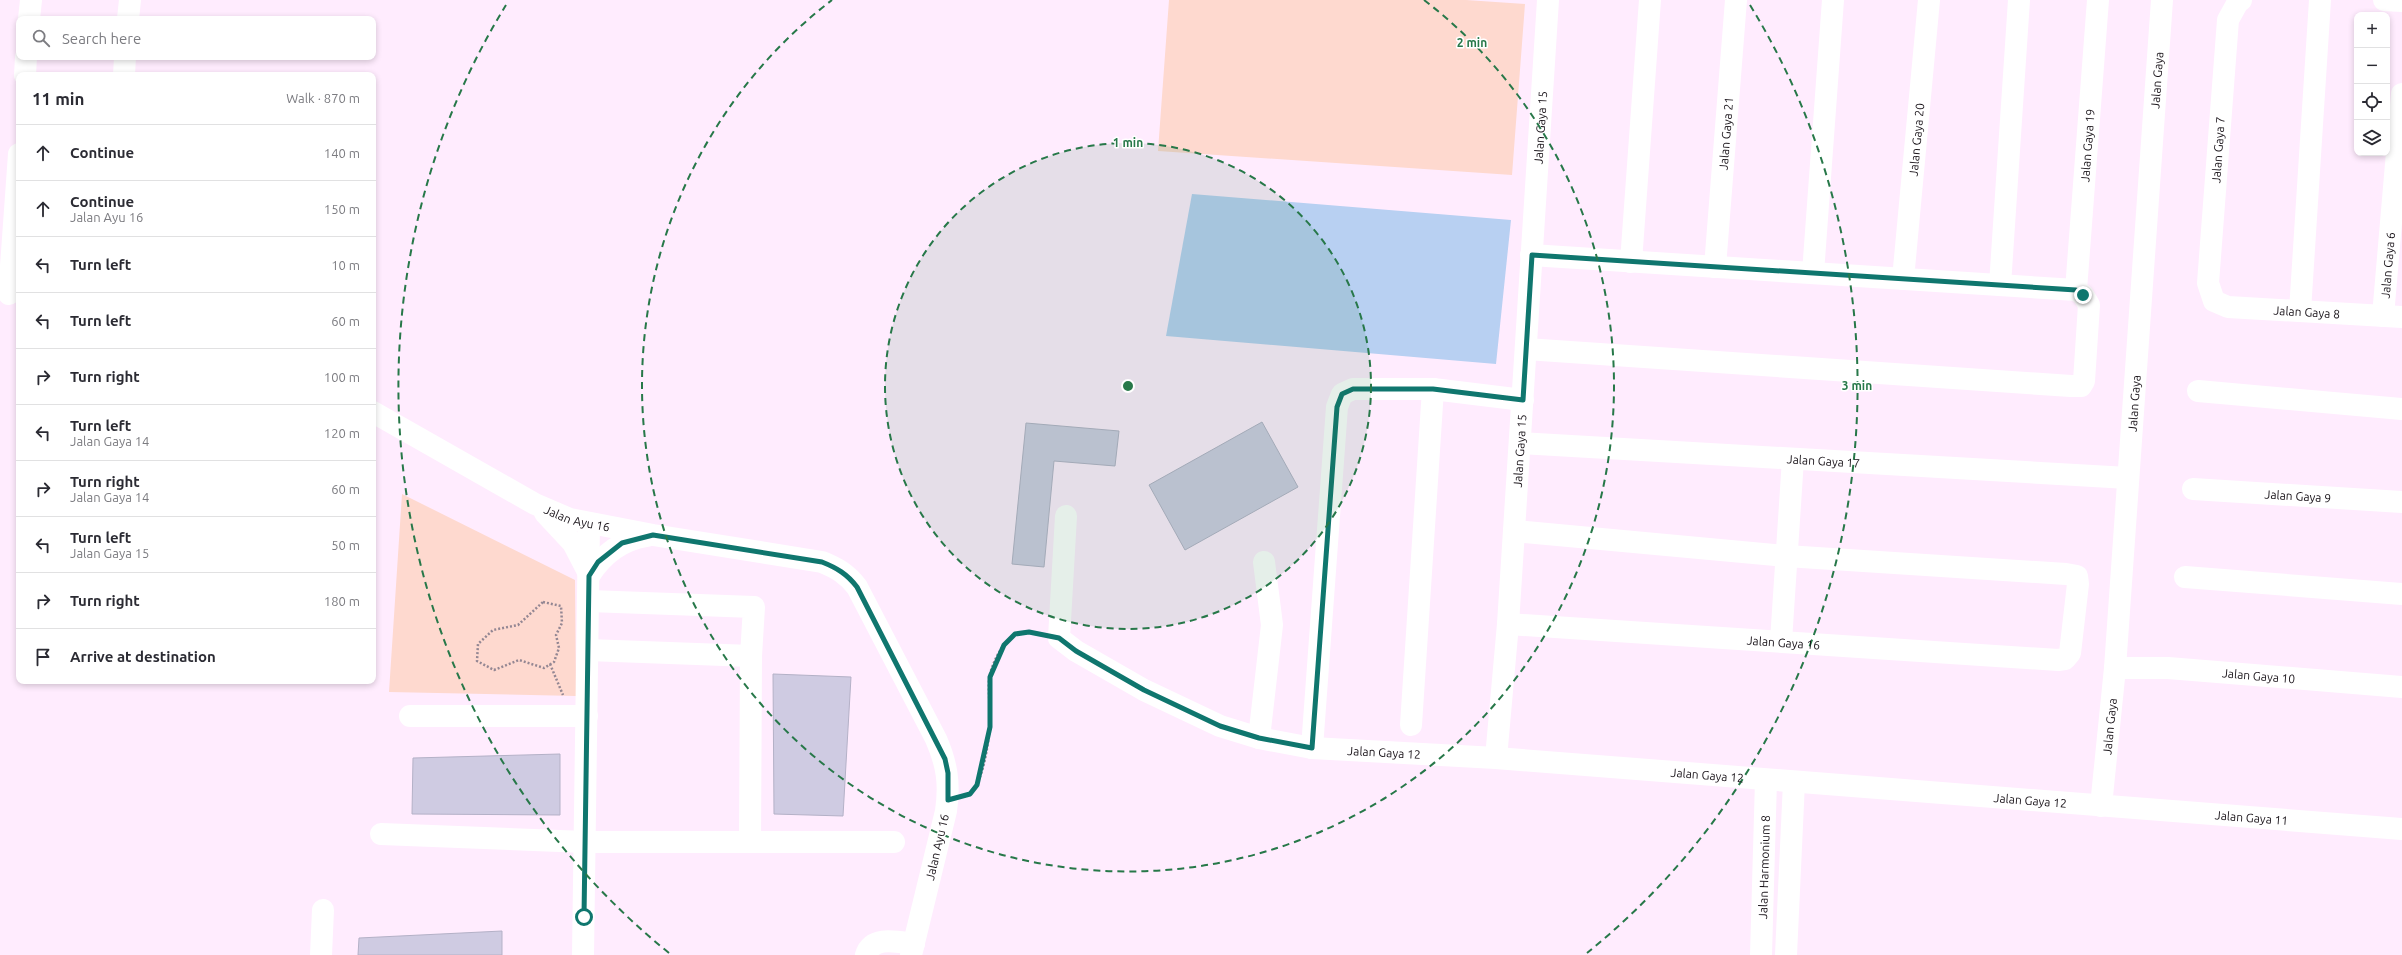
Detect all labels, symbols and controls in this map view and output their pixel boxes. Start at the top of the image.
map controls [2354,12,2390,156]
button: + [2354,12,2390,48]
search box [16,16,376,60]
icon: search [30,27,52,49]
text: Search here [62,30,141,47]
text: 2 min [1457,36,1487,49]
button: − [2354,48,2390,84]
street label: Jalan Gaya [2148,51,2165,109]
button: locate [2354,84,2390,120]
text: 11 min [32,89,85,108]
text: Walk · 870 m [286,91,360,105]
street label: Jalan Gaya 15 [1531,91,1549,165]
street label: Jalan Gaya 21 [1716,96,1735,171]
street label: Jalan Gaya 20 [1906,102,1926,177]
street label: Jalan Gaya 19 [2078,108,2096,183]
street label: Jalan Gaya 7 [2209,116,2227,184]
button: layers [2354,120,2390,156]
text: 1 min [1113,136,1143,149]
icon: ahead [32,142,54,164]
text: Continue [70,144,134,161]
text: 140 m [324,146,360,160]
text: Continue [70,193,134,210]
icon: ahead [32,198,54,220]
text: 150 m [324,202,360,216]
text: Jalan Ayu 16 [70,210,143,224]
street label: Jalan Gaya 6 [2378,231,2397,299]
icon: left [32,254,54,276]
text: Turn left [70,256,131,273]
text: 10 m [331,258,360,272]
route end [2074,286,2092,304]
street label: Jalan Gaya 8 [2273,303,2341,320]
icon: left [32,310,54,332]
text: Turn left [70,312,131,329]
text: 60 m [331,314,360,328]
icon: right [32,366,54,388]
text: Turn right [70,368,140,385]
text: 100 m [324,370,360,384]
street label: Jalan Gaya [2125,374,2142,432]
centre of rings [1121,379,1135,393]
text: 3 min [1842,379,1872,392]
street label: Jalan Gaya 15 [1510,414,1528,488]
text: Turn left [70,417,131,434]
icon: left [32,422,54,444]
text: 120 m [324,426,360,440]
text: Jalan Gaya 14 [70,434,149,448]
street label: Jalan Gaya 17 [1786,452,1861,469]
text: Turn right [70,473,140,490]
icon: right [32,478,54,500]
text: 60 m [331,482,360,496]
street label: Jalan Gaya 9 [2264,487,2331,504]
text: Jalan Gaya 14 [70,490,149,504]
street label: Jalan Ayu 16 [542,502,611,533]
text: Turn left [70,529,131,546]
icon: left [32,534,54,556]
text: 50 m [331,538,360,552]
text: Jalan Gaya 15 [70,546,149,560]
icon: right [32,590,54,612]
text: Turn right [70,592,140,609]
text: 180 m [324,594,360,608]
street label: Jalan Gaya 16 [1746,633,1821,651]
icon: arrive [32,646,54,668]
text: Arrive at destination [70,648,216,665]
street label: Jalan Gaya 10 [2222,666,2296,685]
street label: Jalan Gaya [2100,697,2118,755]
street label: Jalan Gaya 12 [1347,743,1421,760]
street label: Jalan Gaya 12 [1670,765,1744,784]
street label: Jalan Gaya 12 [1993,791,2067,809]
street label: Jalan Gaya 11 [2214,808,2289,827]
street label: Jalan Ayu 16 [923,812,951,881]
street label: Jalan Harmonium 8 [1756,815,1772,919]
route start [575,908,593,926]

